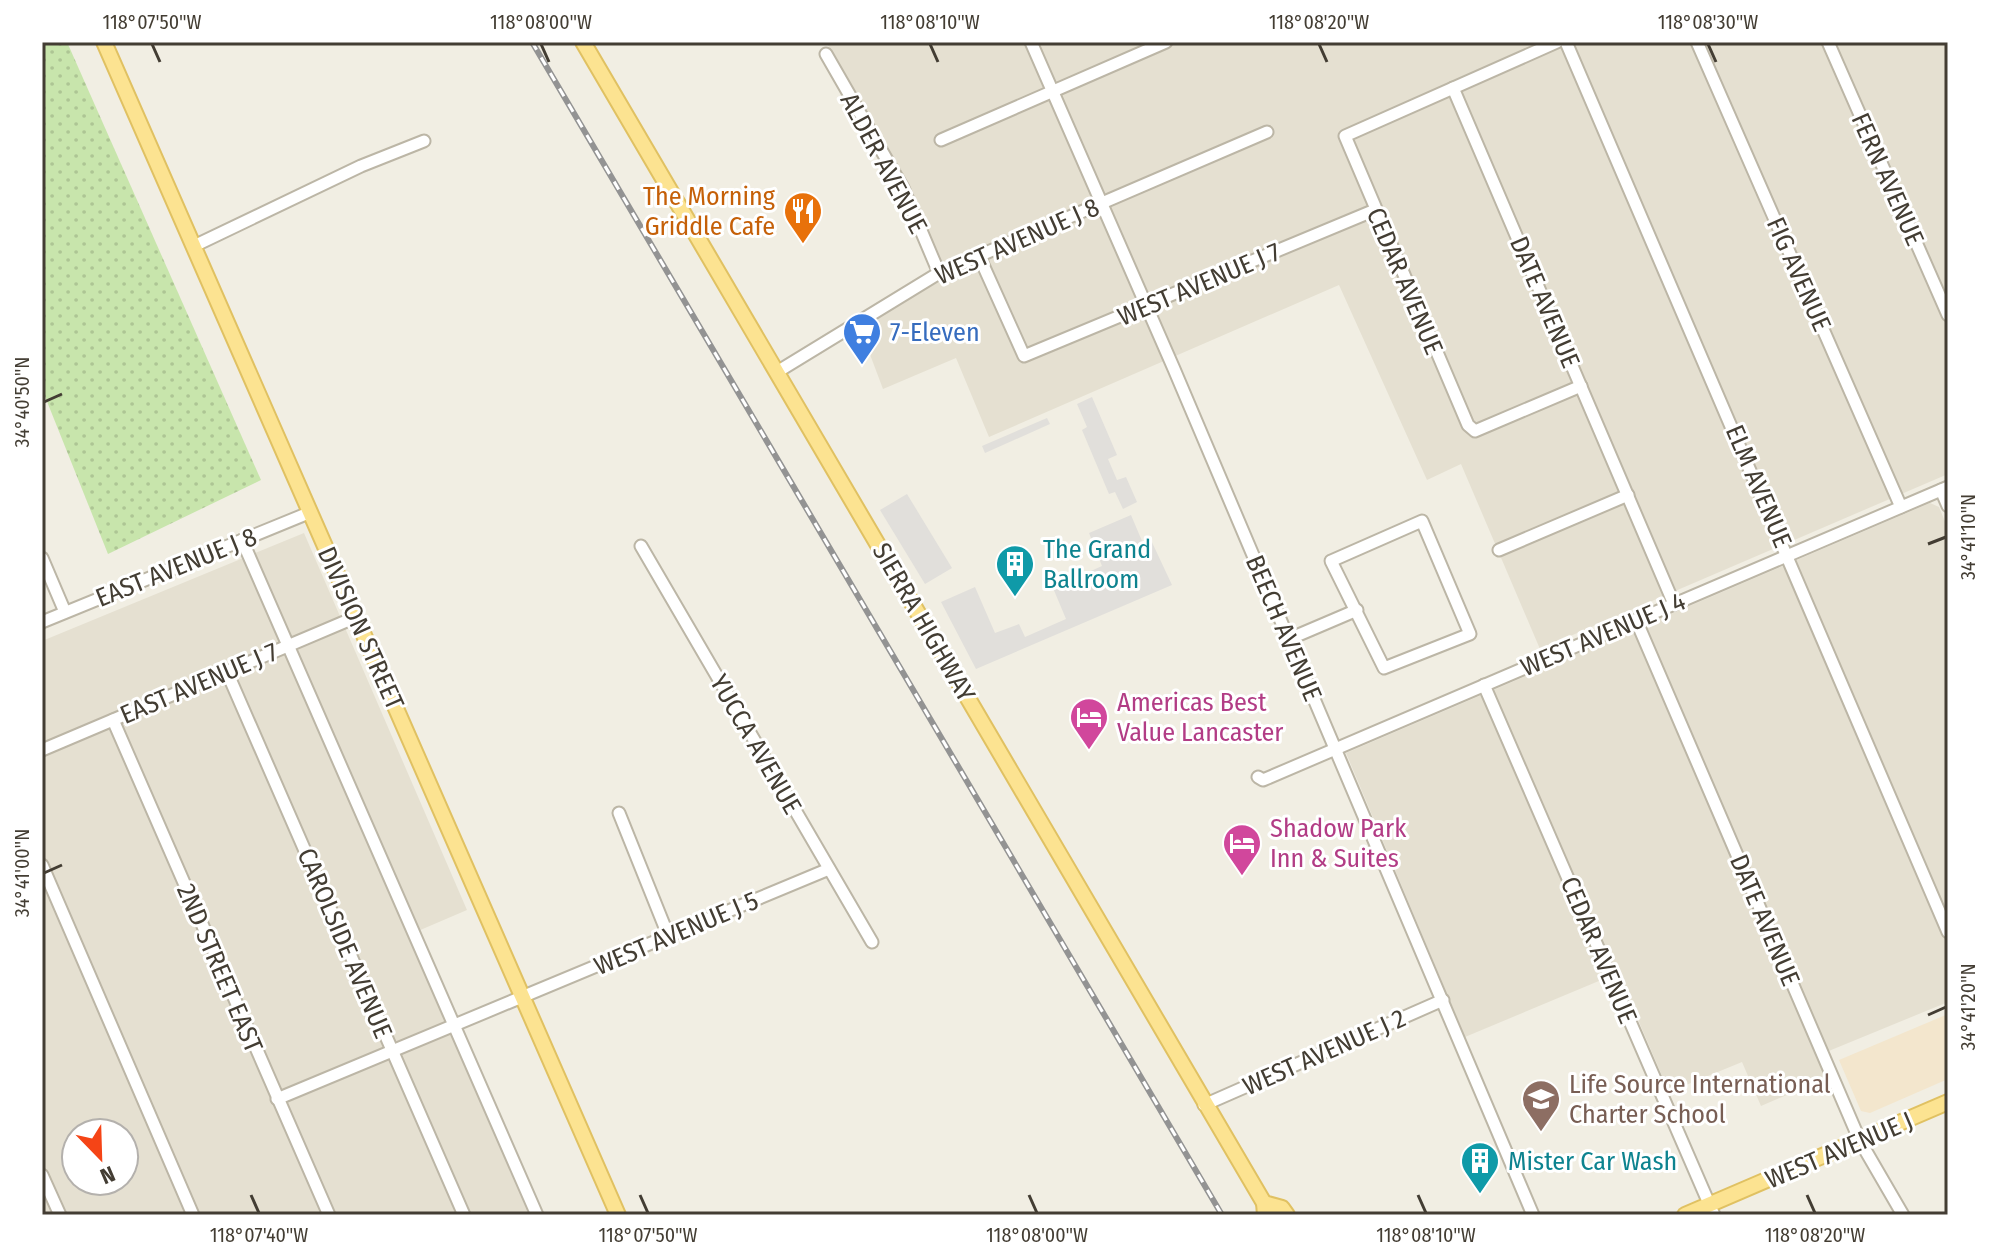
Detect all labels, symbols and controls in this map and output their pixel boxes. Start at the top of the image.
text: 118°07'50"W [102,10,202,34]
text: 118°08'00"W [490,10,592,34]
text: 118°08'10"W [880,10,980,34]
text: 118°08'20"W [1269,10,1369,34]
text: 118°08'30"W [1658,10,1758,34]
street label: ALDER AVENUE [834,88,934,239]
street label: FERN AVENUE [1845,108,1931,250]
place label: The Morning Griddle Cafe [643,181,776,242]
restaurant icon: The Morning Griddle Cafe [782,190,824,245]
street label: WEST AVENUE J 8 [930,191,1104,291]
street label: CEDAR AVENUE [1360,203,1449,359]
street label: FIG AVENUE [1760,213,1837,336]
street label: DATE AVENUE [1503,232,1586,372]
street label: WEST AVENUE J 7 [1113,236,1285,333]
supermarket icon: 7-Eleven [841,311,883,366]
place label: 7-Eleven [890,317,980,348]
text: 34°40'50"N [10,356,34,448]
street label: ELM AVENUE [1719,420,1798,552]
text: 34°41'10"N [1956,494,1980,580]
street label: EAST AVENUE J 8 [91,521,261,614]
place label: The Grand Ballroom [1043,534,1151,595]
street label: SIERRA HIGHWAY [866,537,982,707]
street label: DIVISION STREET [311,542,410,714]
building icon: The Grand Ballroom [994,543,1036,598]
street label: BEECH AVENUE [1239,551,1328,706]
street label: WEST AVENUE J 4 [1516,586,1690,683]
street label: EAST AVENUE J 7 [116,636,283,731]
street label: YUCCA AVENUE [703,669,808,820]
place label: Americas Best Value Lancaster [1117,687,1283,748]
hotel icon: Americas Best Value Lancaster [1068,696,1110,751]
place label: Shadow Park Inn & Suites [1270,813,1407,874]
hotel icon: Shadow Park Inn & Suites [1221,822,1263,877]
text: 34°41'00"N [10,829,34,917]
street label: CAROLSIDE AVENUE [291,844,399,1043]
street label: DATE AVENUE [1723,850,1806,990]
street label: CEDAR AVENUE [1554,872,1643,1028]
street label: 2ND STREET EAST [170,879,269,1057]
street label: WEST AVENUE J 5 [590,885,763,982]
text: 34°41'20"N [1956,963,1980,1051]
street label: WEST AVENUE J 2 [1238,1003,1410,1102]
place label: Life Source International Charter School [1569,1069,1831,1130]
school or university icon: Life Source International Charter School [1520,1078,1562,1133]
street label: WEST AVENUE J [1761,1106,1918,1195]
north arrow [60,1117,140,1197]
building icon: Mister Car Wash [1459,1140,1501,1195]
place label: Mister Car Wash [1508,1146,1677,1177]
text: N [96,1160,119,1190]
text: 118°07'40"W [210,1223,308,1247]
text: 118°07'50"W [598,1223,698,1247]
text: 118°08'00"W [986,1223,1088,1247]
text: 118°08'10"W [1376,1223,1476,1247]
text: 118°08'20"W [1765,1223,1865,1247]

